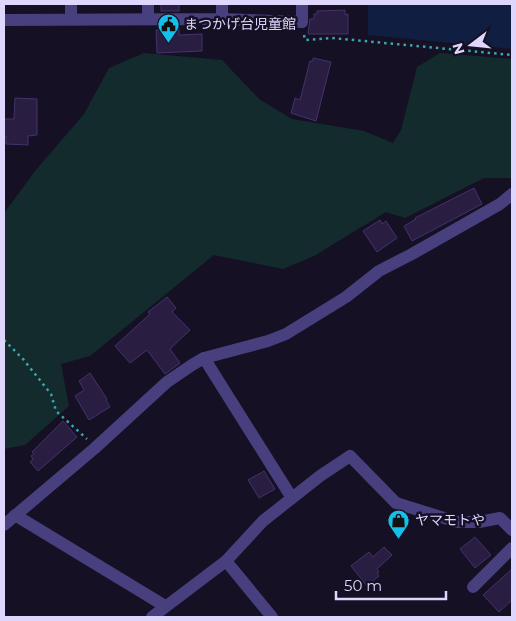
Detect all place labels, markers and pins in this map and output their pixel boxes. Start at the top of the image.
public building icon: まつかげ台児童館 [156,12,180,43]
place label: まつかげ台児童館 [184,15,296,33]
shop icon: ヤマモトや [387,508,411,539]
place label: ヤマモトや [415,511,485,529]

